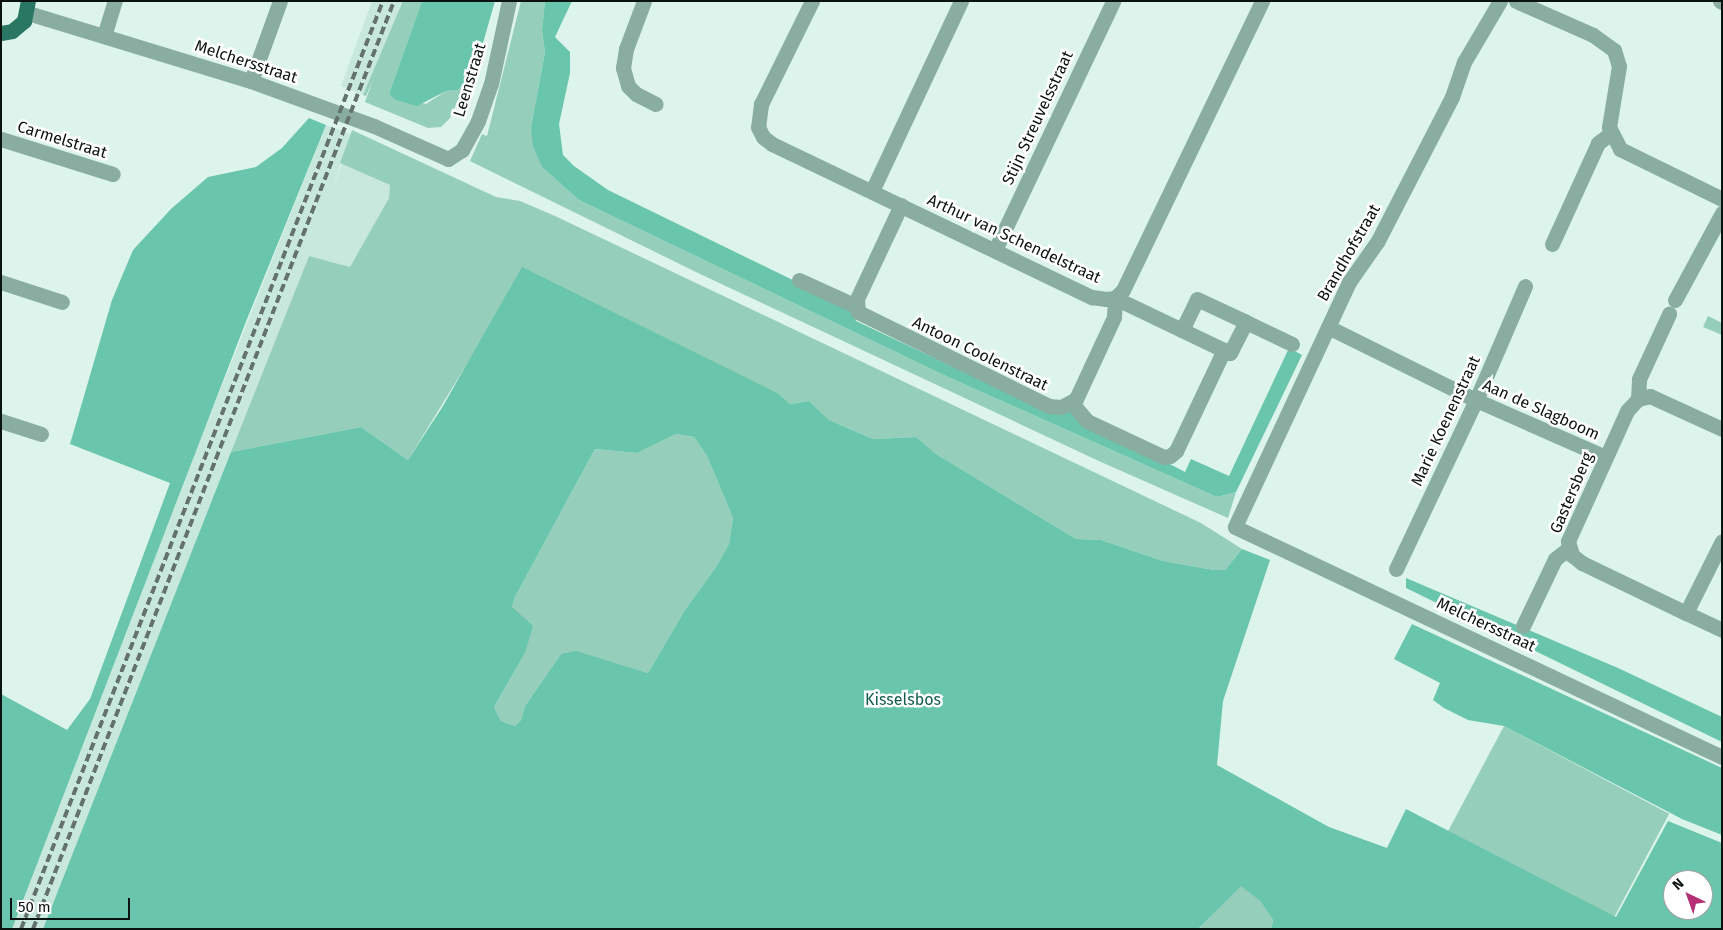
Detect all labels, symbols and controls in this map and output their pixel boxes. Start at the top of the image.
street label: Melchersstraat [192,36,300,88]
street label: Leenstraat [450,41,490,119]
street label: Stijn Streuvelsstraat [998,48,1078,188]
street label: Carmelstraat [15,117,109,163]
street label: Arthur van Schendelstraat [924,190,1104,288]
street label: Brandhofstraat [1313,201,1385,305]
street label: Antoon Coolenstraat [909,313,1051,395]
street label: Marie Koenenstraat [1407,353,1485,489]
street label: Aan de Slagboom [1479,376,1603,444]
street label: Gastersberg [1546,450,1598,536]
street label: Melchersstraat [1434,594,1538,656]
park label: Kisselsbos [865,690,941,710]
north arrow [1663,870,1713,920]
text: N [1669,875,1687,894]
scale bar [12,888,132,920]
text: 50 m [18,898,51,916]

